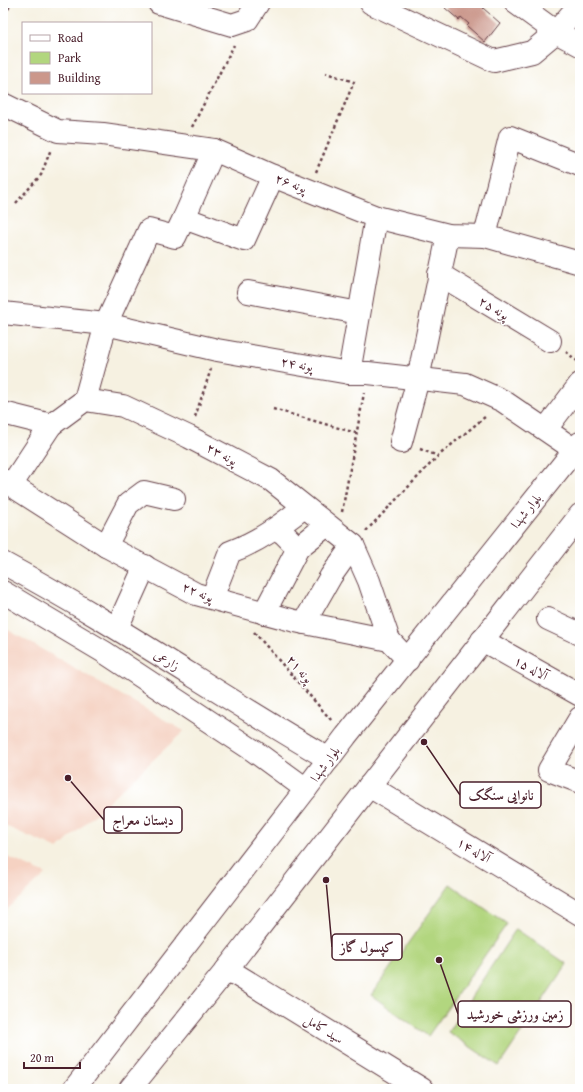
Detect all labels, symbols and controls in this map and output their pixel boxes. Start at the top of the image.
legend [22,22,152,94]
text: Road [58,29,84,46]
text: Park [58,49,82,66]
text: Building [58,69,101,86]
street label: پونه ۲۶ [272,168,310,198]
street label: پونه ۲۵ [475,292,513,325]
street label: پونه ۲۴ [279,352,315,376]
street label: پونه ۲۳ [203,438,241,470]
street label: بلوار شهدا [506,489,546,533]
street label: پونه ۲۲ [179,577,217,607]
street label: زارعی [150,645,184,675]
street label: پونه ۲۱ [282,651,318,688]
street label: آلاله ۱۵ [511,651,553,686]
street label: بلوار شهدا [306,742,344,786]
callout: نانوایی سنگک [460,782,541,808]
text: نانوایی سنگک [468,785,534,805]
callout: دبستان معراج [104,807,182,833]
text: دبستان معراج [112,810,174,833]
street label: آلاله ۱۴ [454,832,495,868]
callout: کپسول گاز [332,934,402,960]
text: کپسول گاز [338,937,394,957]
callout: زمین ورزشی خورشید [458,1001,571,1027]
text: زمین ورزشی خورشید [466,1004,564,1024]
street label: سید کامل [301,1010,347,1048]
scale bar [24,1044,80,1070]
text: 20 m [30,1049,54,1066]

